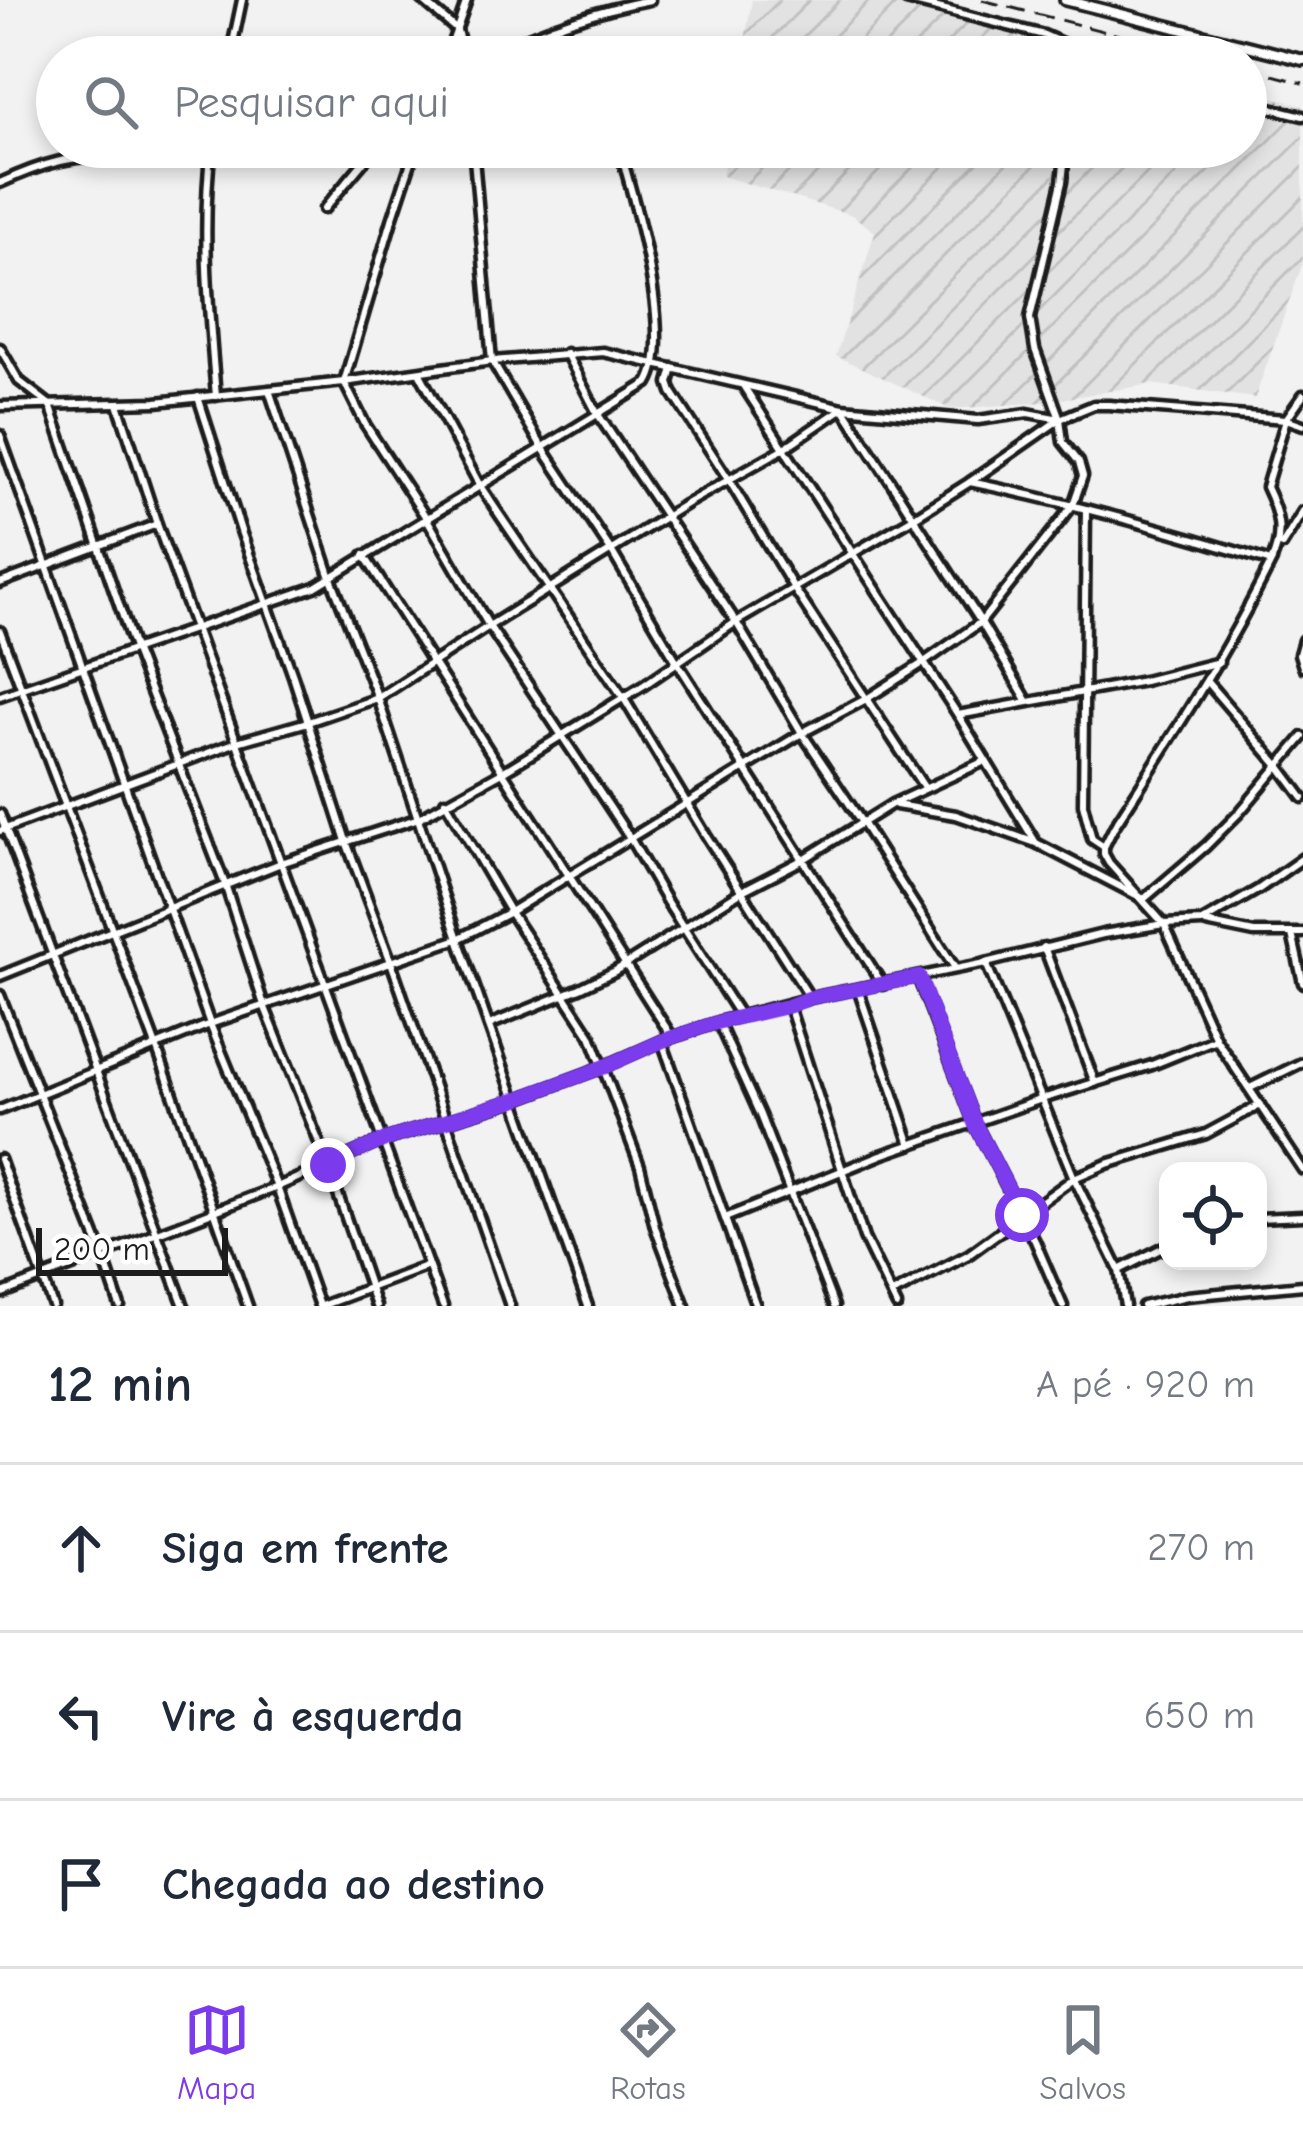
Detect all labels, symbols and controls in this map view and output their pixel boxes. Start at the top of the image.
search box [36,36,1267,168]
icon: search [78,69,144,135]
text: Pesquisar aqui [174,76,449,128]
route end [301,1138,355,1192]
map controls [1159,1162,1267,1270]
button: locate [1159,1162,1267,1270]
route start [995,1188,1049,1242]
scale bar [36,1222,228,1275]
text: 200 m [54,1230,150,1268]
text: 12 min [48,1355,192,1414]
text: A pé · 920 m [1036,1362,1255,1407]
icon: ahead [48,1515,114,1581]
text: Siga em frente [162,1522,449,1574]
text: 270 m [1147,1525,1255,1570]
icon: left [48,1683,114,1749]
text: Vire à esquerda [162,1690,464,1742]
text: 650 m [1144,1693,1255,1738]
icon: arrive [48,1851,114,1917]
text: Chegada ao destino [162,1858,545,1910]
tab: Mapa [177,1997,256,2107]
tab: Rotas [610,1997,686,2107]
tab: Salvos [1040,1997,1126,2107]

